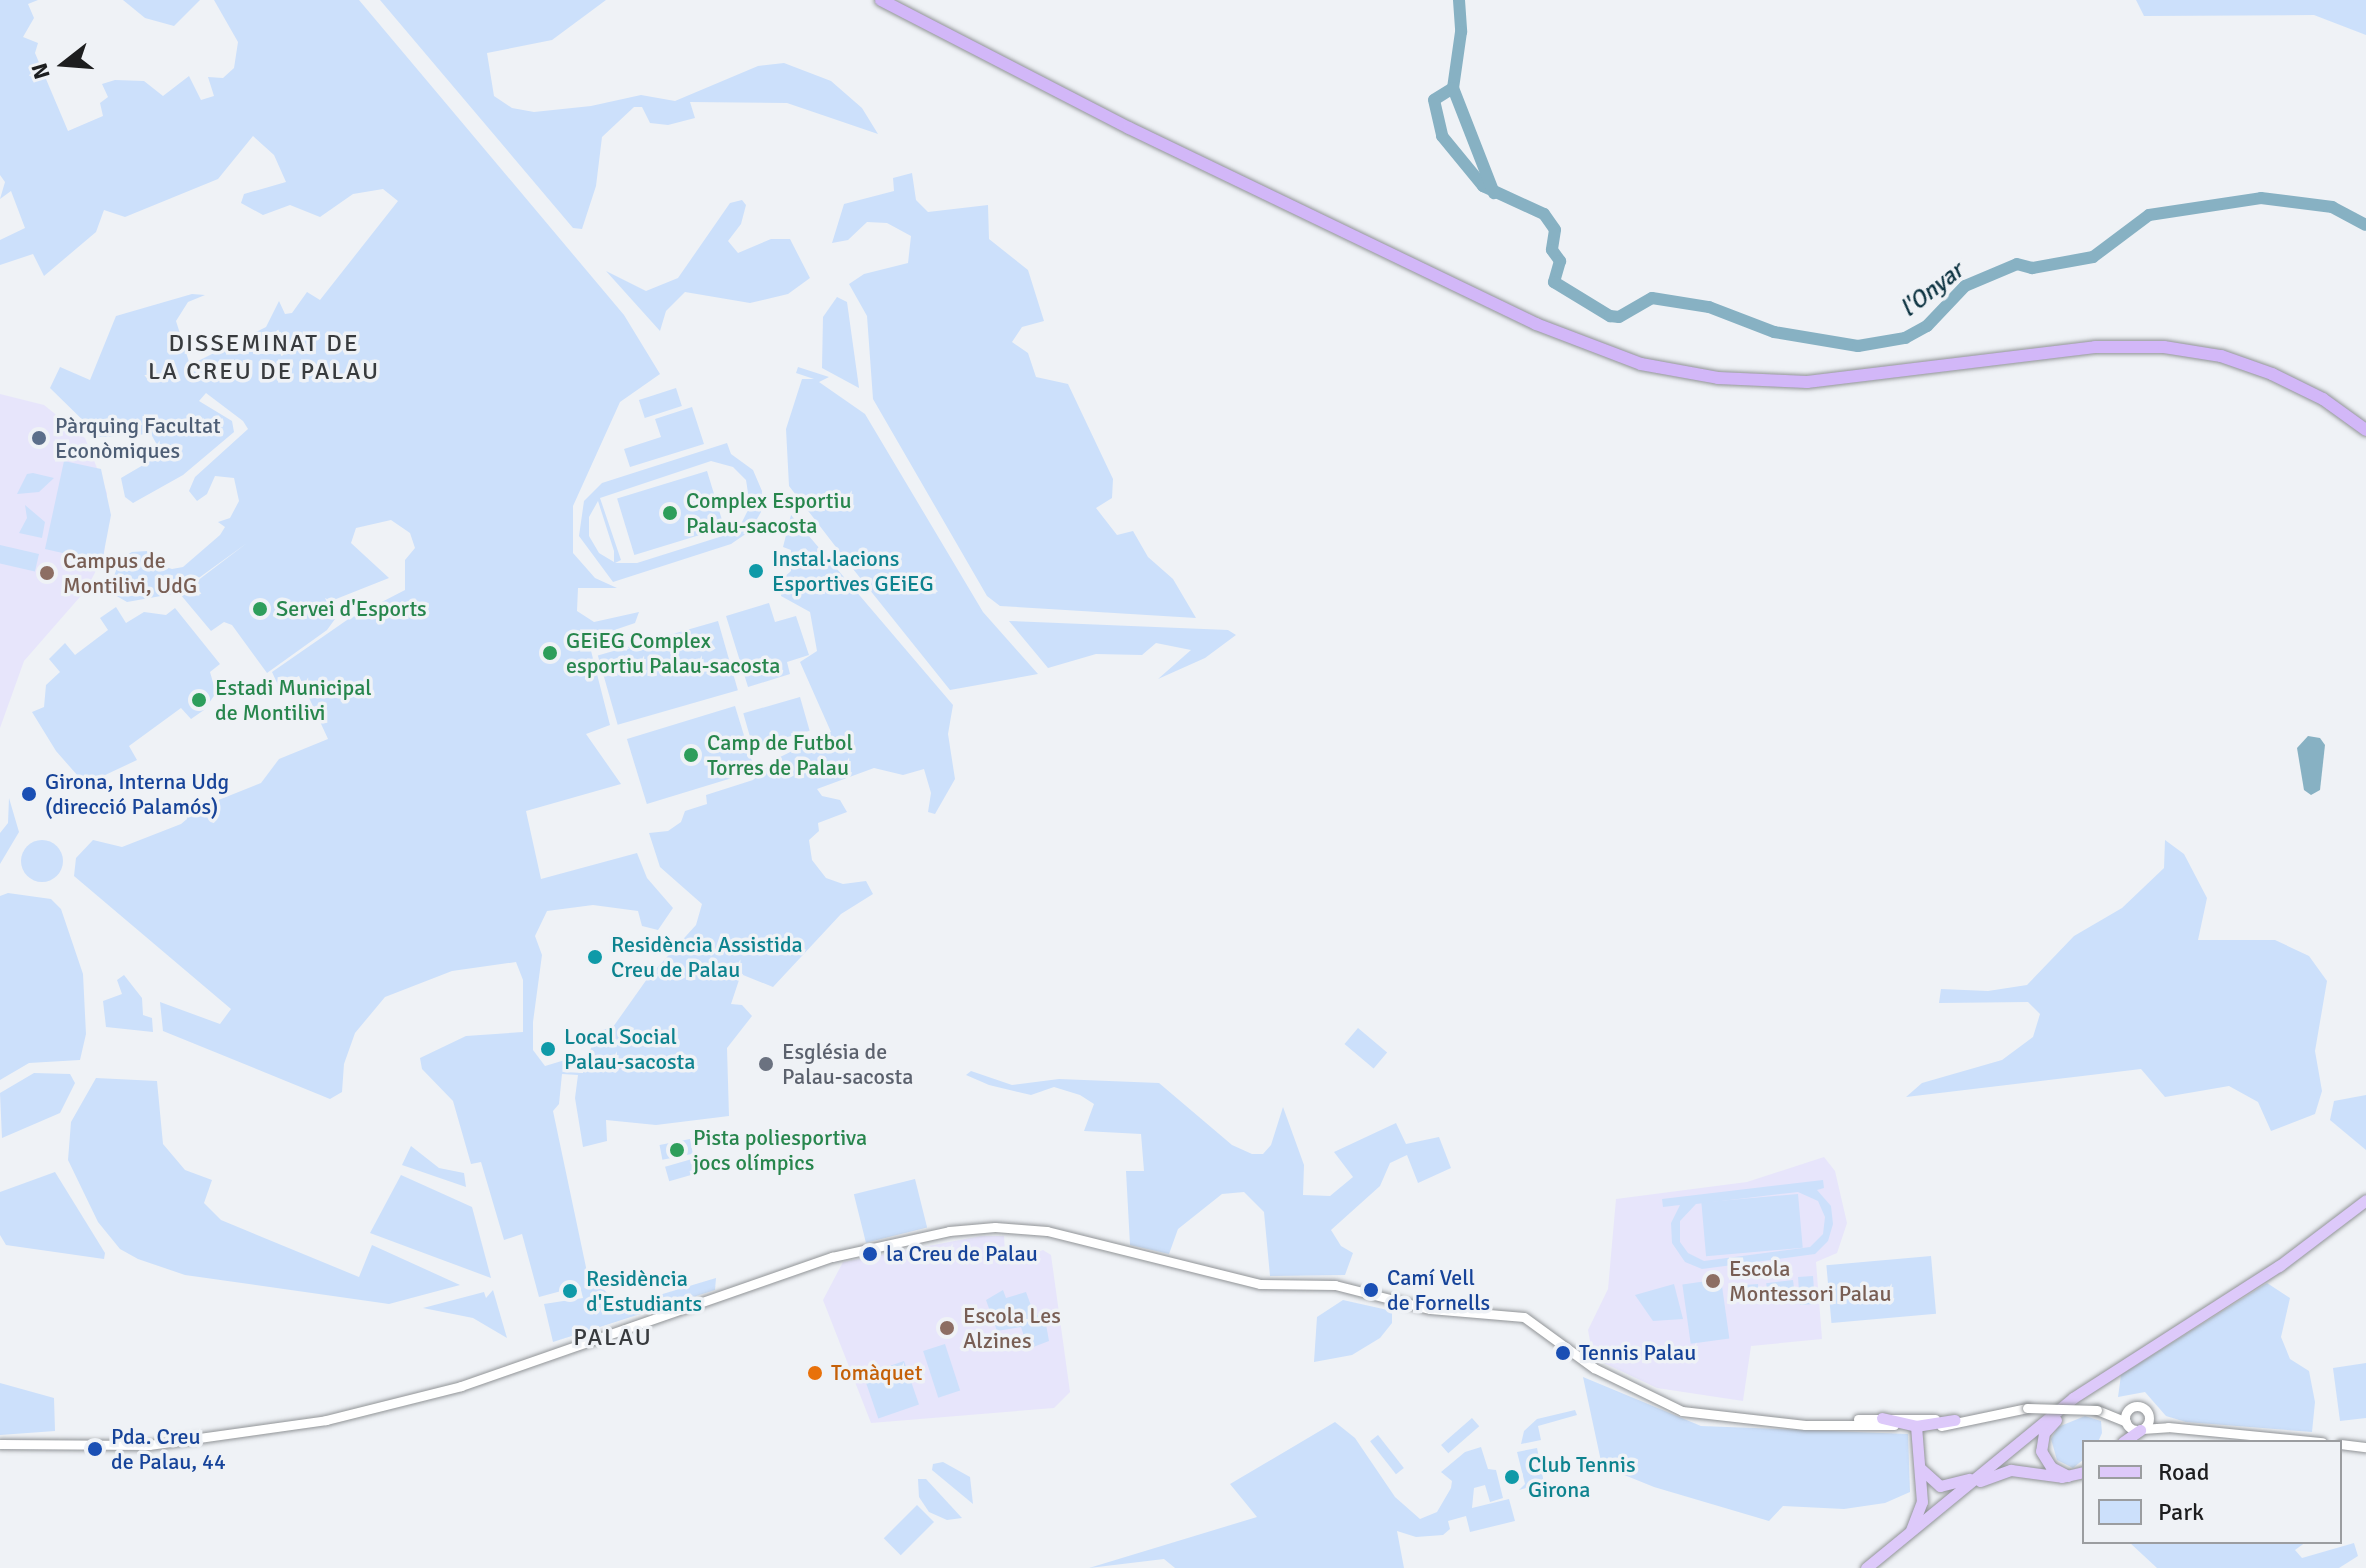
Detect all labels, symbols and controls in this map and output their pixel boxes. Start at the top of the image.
north arrow [24,24,104,104]
text: N [25,60,56,82]
water label: l'Onyar [1895,257,1969,323]
district label: DISSEMINAT DE LA CREU DE PALAU [148,330,380,386]
place label: Pàrquing Facultat Econòmiques [55,412,221,464]
marker: Pàrquing Facultat Econòmiques [30,429,48,447]
place label: Complex Esportiu Palau-sacosta [686,487,852,538]
marker: Complex Esportiu Palau-sacosta [661,504,679,522]
place label: Instal·lacions Esportives GEiEG [772,545,934,596]
place label: Campus de Montilivi, UdG [63,547,197,598]
marker: Instal·lacions Esportives GEiEG [747,562,765,580]
marker: Campus de Montilivi, UdG [38,564,56,582]
place label: Servei d'Esports [276,596,427,622]
marker: Servei d'Esports [251,600,269,618]
place label: GEiEG Complex esportiu Palau-sacosta [566,627,780,678]
marker: GEiEG Complex esportiu Palau-sacosta [541,644,559,662]
place label: Estadi Municipal de Montilivi [215,674,372,726]
marker: Estadi Municipal de Montilivi [190,691,208,709]
place label: Camp de Futbol Torres de Palau [707,729,853,780]
marker: Camp de Futbol Torres de Palau [682,746,700,764]
place label: Girona, Interna Udg (direcció Palamós) [45,768,229,820]
marker: Girona, Interna Udg (direcció Palamós) [20,785,38,803]
place label: Residència Assistida Creu de Palau [611,931,803,982]
marker: Residència Assistida Creu de Palau [586,948,604,966]
place label: Local Social Palau-sacosta [564,1023,695,1074]
place label: Església de Palau-sacosta [782,1038,913,1090]
marker: Local Social Palau-sacosta [539,1040,557,1058]
marker: Església de Palau-sacosta [757,1055,775,1073]
place label: Pista poliesportiva jocs olímpics [693,1124,867,1176]
marker: Pista poliesportiva jocs olímpics [668,1141,686,1159]
place label: la Creu de Palau [886,1241,1038,1267]
marker: la Creu de Palau [861,1245,879,1263]
place label: Escola Montessori Palau [1729,1255,1892,1306]
place label: Camí Vell de Fornells [1387,1264,1490,1316]
place label: Residència d'Estudiants [586,1265,702,1316]
marker: Escola Montessori Palau [1704,1272,1722,1290]
marker: Camí Vell de Fornells [1362,1281,1380,1299]
marker: Residència d'Estudiants [561,1282,579,1300]
place label: Escola Les Alzines [963,1302,1061,1354]
marker: Escola Les Alzines [938,1319,956,1337]
district label: PALAU [573,1324,653,1352]
place label: Tennis Palau [1579,1340,1696,1366]
marker: Tennis Palau [1554,1344,1572,1362]
place label: Tomàquet [831,1360,922,1386]
marker: Tomàquet [806,1364,824,1382]
place label: Pda. Creu de Palau, 44 [111,1423,226,1474]
marker: Pda. Creu de Palau, 44 [86,1440,104,1458]
legend [2082,1440,2342,1544]
place label: Club Tennis Girona [1528,1451,1636,1502]
text: Road [2158,1457,2209,1487]
marker: Club Tennis Girona [1503,1468,1521,1486]
text: Park [2158,1497,2204,1527]

